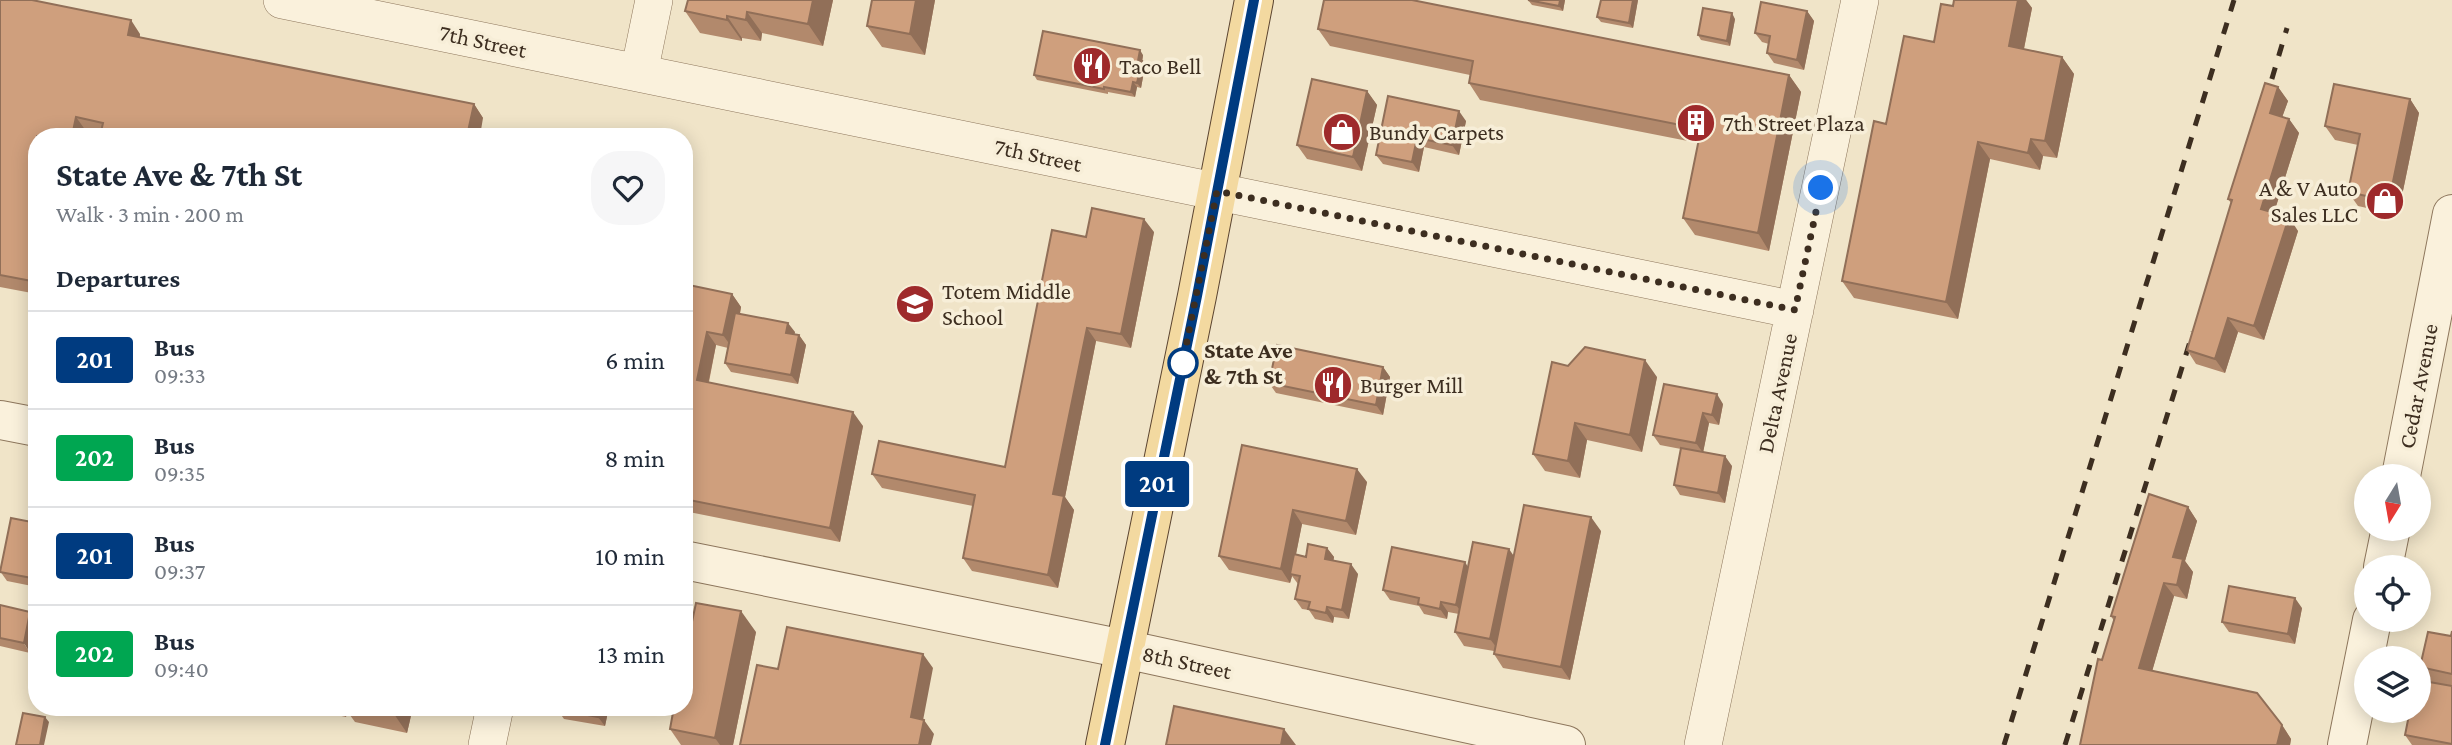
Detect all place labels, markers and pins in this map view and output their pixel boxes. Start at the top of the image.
restaurant icon: Taco Bell [1071,45,1113,87]
place label: Taco Bell [1119,53,1201,79]
building icon: 7th Street Plaza [1675,102,1717,144]
place label: 7th Street Plaza [1723,110,1865,136]
shop icon: Bundy Carpets [1321,111,1363,153]
place label: Bundy Carpets [1369,119,1504,145]
place label: A & V Auto Sales LLC [2259,175,2358,227]
shop icon: A & V Auto Sales LLC [2364,180,2406,222]
place label: Totem Middle School [942,278,1071,330]
school or university icon: Totem Middle School [894,283,936,325]
place label: State Ave & 7th St [1204,337,1293,389]
marker: State Ave & 7th St [1168,348,1198,378]
restaurant icon: Burger Mill [1312,364,1354,406]
place label: Burger Mill [1360,372,1463,398]

